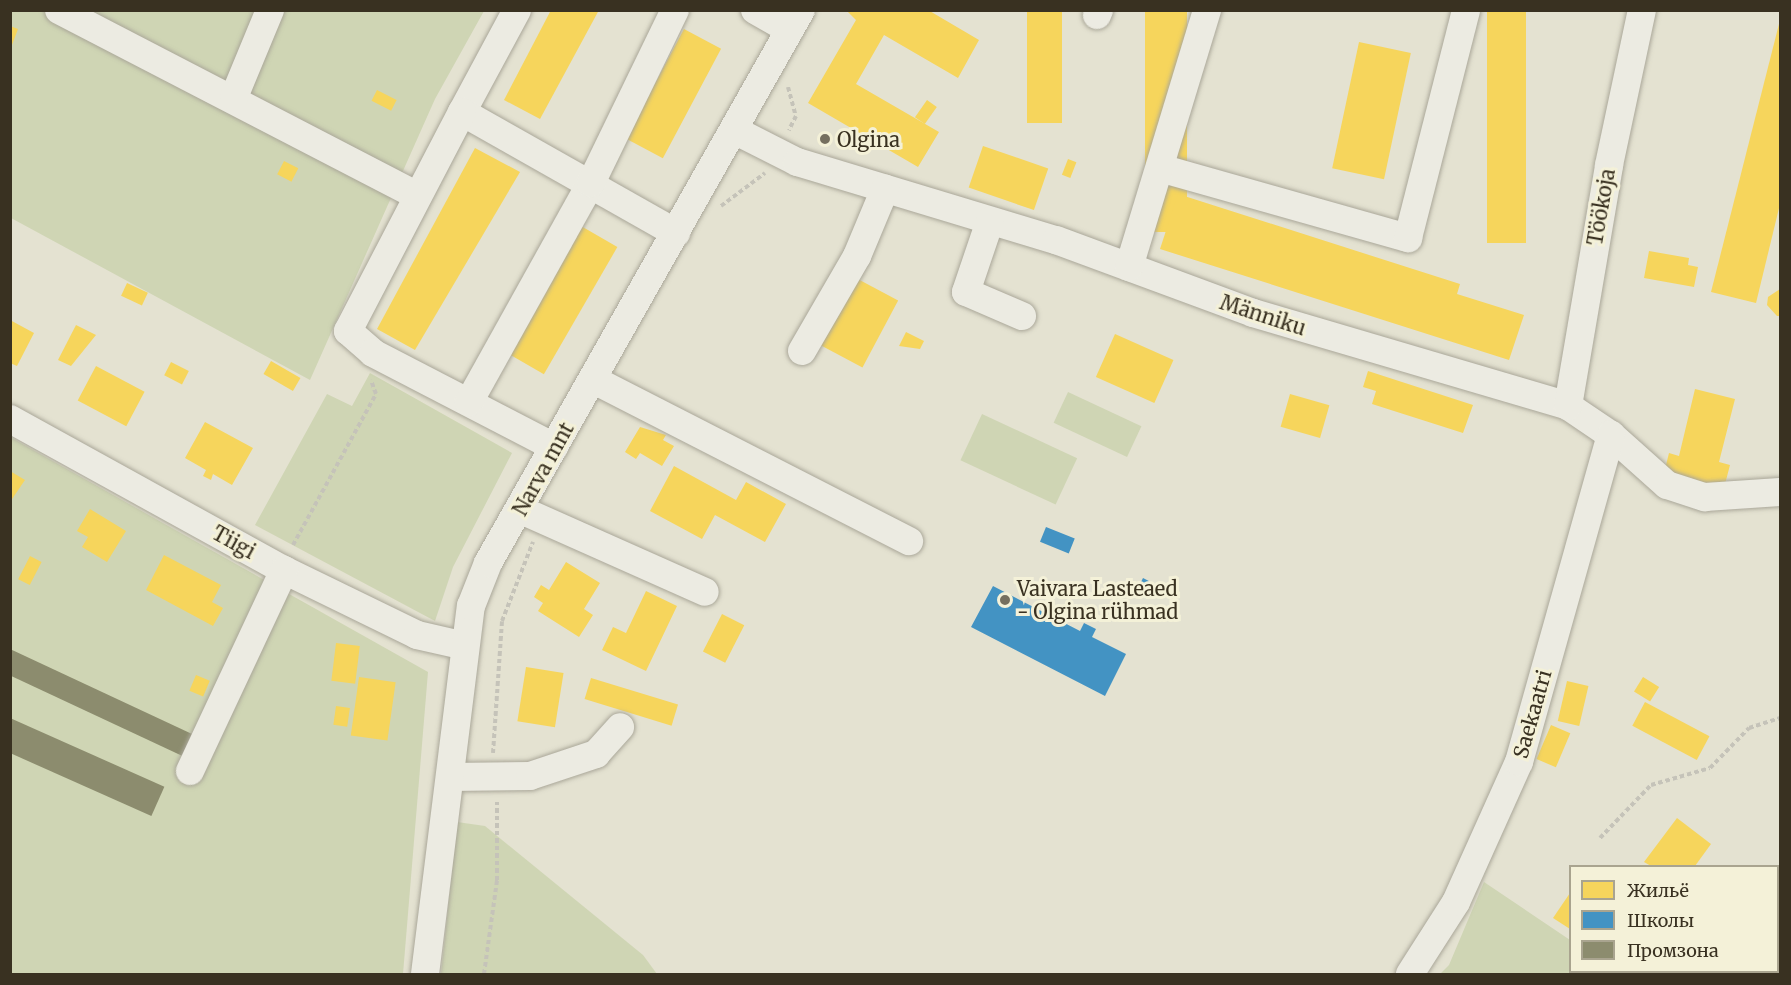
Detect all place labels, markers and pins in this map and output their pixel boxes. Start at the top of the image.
place label: Olgina [837,127,900,151]
marker: Olgina [818,132,832,146]
place label: Vaivara Lasteaed - Olgina rühmad [1017,576,1178,623]
marker: Vaivara Lasteaed - Olgina rühmad [998,593,1012,607]

